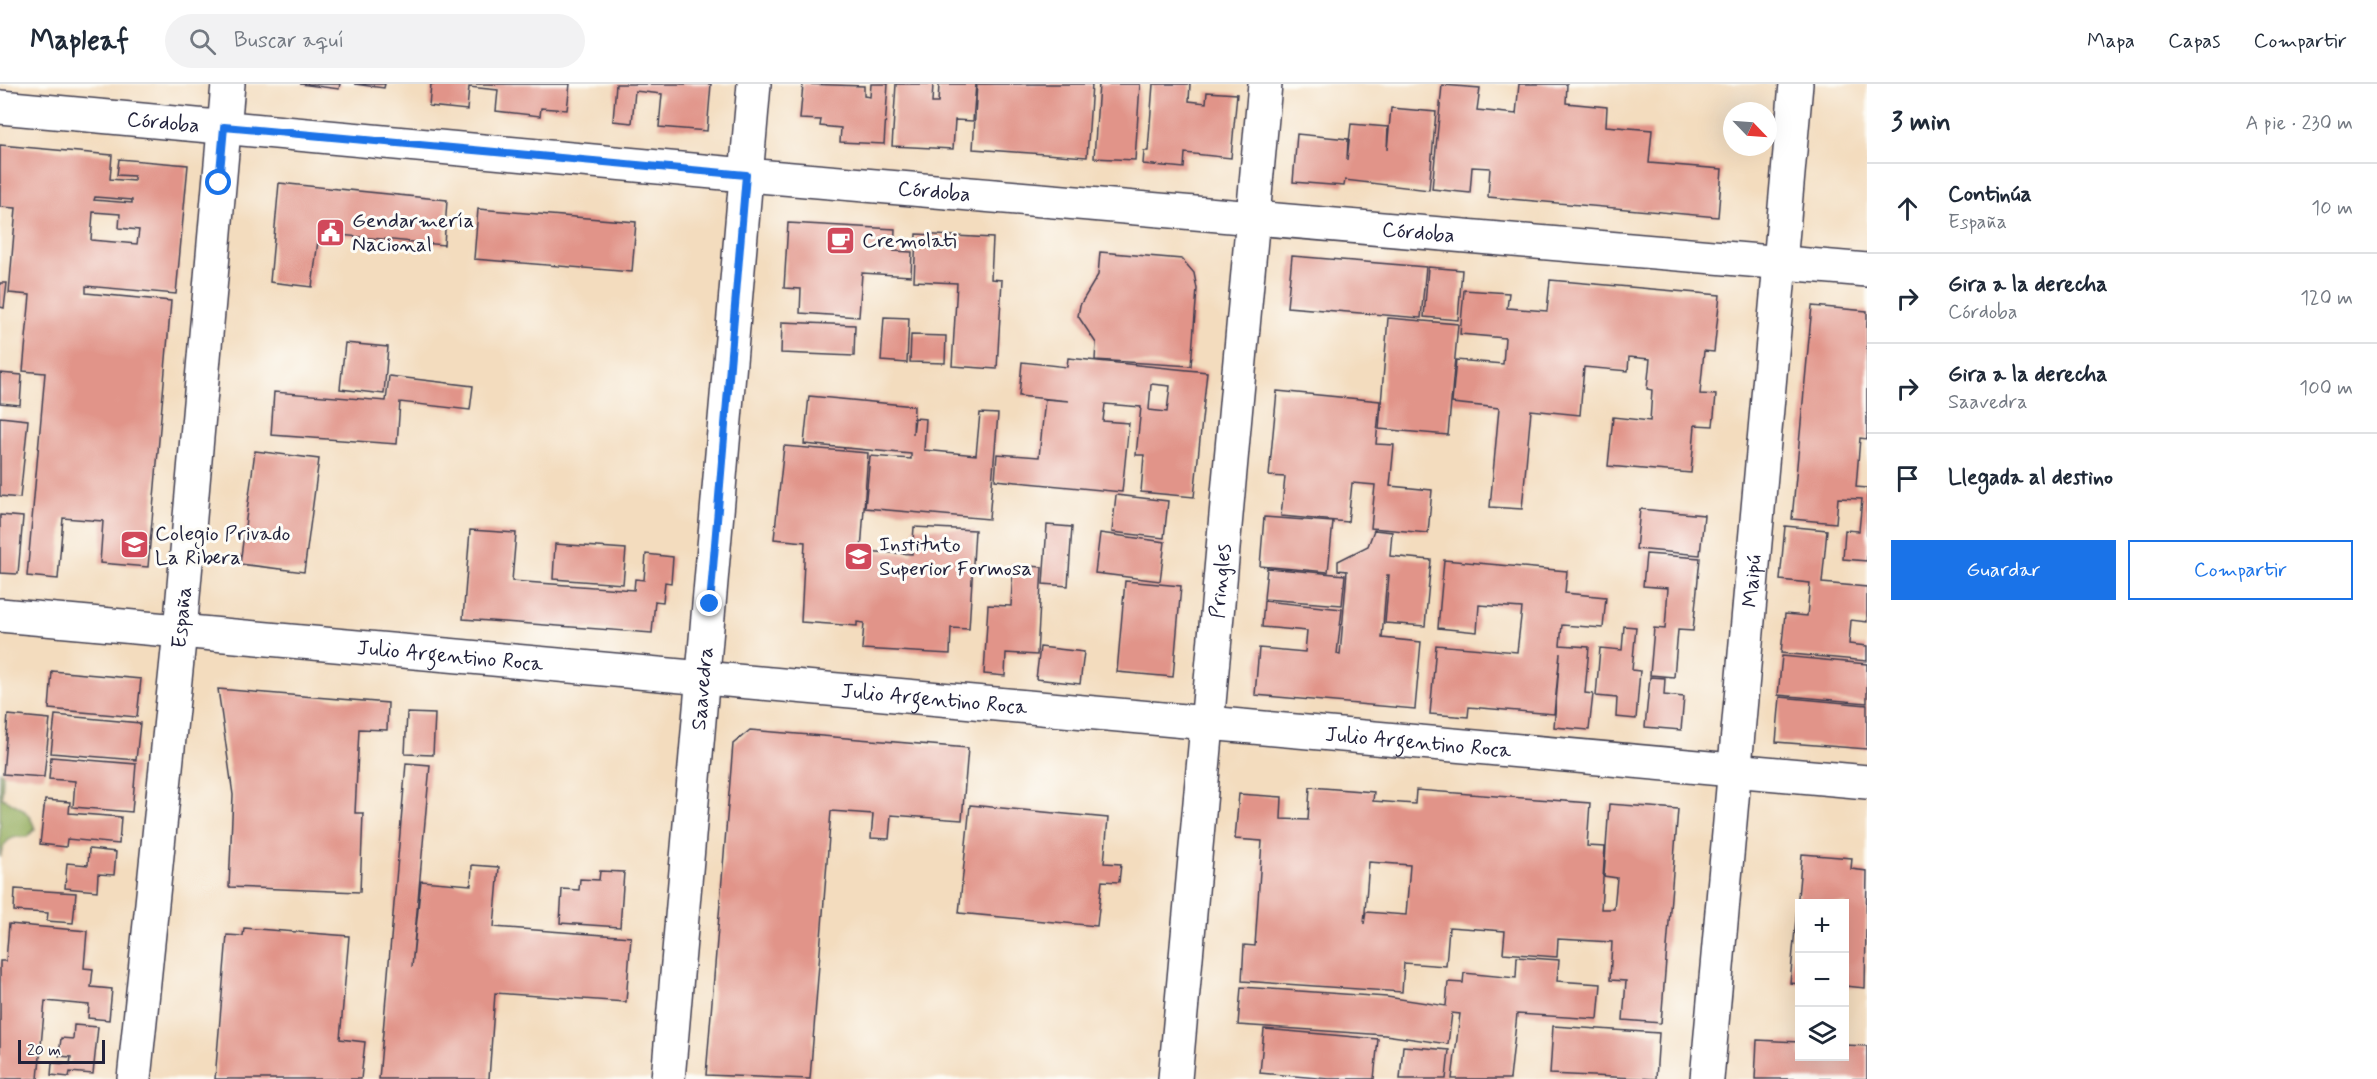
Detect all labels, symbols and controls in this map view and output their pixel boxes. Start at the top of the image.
search box [165,14,585,68]
text: Mapleaf [30,23,129,60]
icon: search [186,25,219,58]
text: Buscar aquí [234,27,344,55]
text: Mapa [2087,27,2135,55]
text: Capas [2168,27,2221,55]
text: Compartir [2254,27,2347,55]
north arrow [1723,102,1777,156]
street label: Córdoba [126,106,201,140]
text: 3 min [1891,106,1951,140]
text: A pie · 230 m [2245,110,2353,137]
route start [205,169,231,195]
street label: Córdoba [897,175,972,209]
text: Continúa [1948,181,2032,209]
icon: ahead [1891,192,1924,225]
text: 10 m [2311,195,2353,222]
place label: Gendarmería Nacional [352,207,474,259]
text: España [1948,209,2007,236]
public building icon: Gendarmería Nacional [315,216,347,248]
street label: Córdoba [1381,216,1456,250]
cafe icon: Cremolati [825,224,857,256]
place label: Cremolati [862,227,956,255]
text: Gira a la derecha [1948,271,2108,299]
icon: right [1891,282,1924,315]
text: 120 m [2300,285,2353,312]
text: Córdoba [1948,299,2018,326]
text: Gira a la derecha [1948,361,2108,389]
icon: right [1891,372,1924,405]
text: 100 m [2299,375,2353,402]
text: Saavedra [1948,389,2027,416]
icon: arrive [1891,462,1924,495]
text: Llegada al destino [1948,464,2113,492]
place label: Colegio Privado La Ribera [155,520,291,572]
school or university icon: Colegio Privado La Ribera [118,529,150,561]
place label: Instituto Superior Formosa [879,531,1032,583]
school or university icon: Instituto Superior Formosa [842,540,874,572]
button: Guardar [1891,540,2116,600]
button: Compartir [2128,540,2353,600]
street label: Pringles [1204,542,1238,620]
street label: Maipú [1736,554,1769,609]
street label: España [165,585,199,650]
route end [696,590,722,616]
street label: Julio Argentino Roca [356,634,545,679]
street label: Saavedra [685,646,720,731]
street label: Julio Argentino Roca [840,677,1029,722]
street label: Julio Argentino Roca [1324,721,1513,765]
map controls [1795,899,1849,1061]
button: + [1795,899,1849,953]
button: − [1795,953,1849,1007]
button: layers [1795,1007,1849,1061]
scale bar [18,1037,105,1064]
text: 20 m [27,1040,61,1061]

